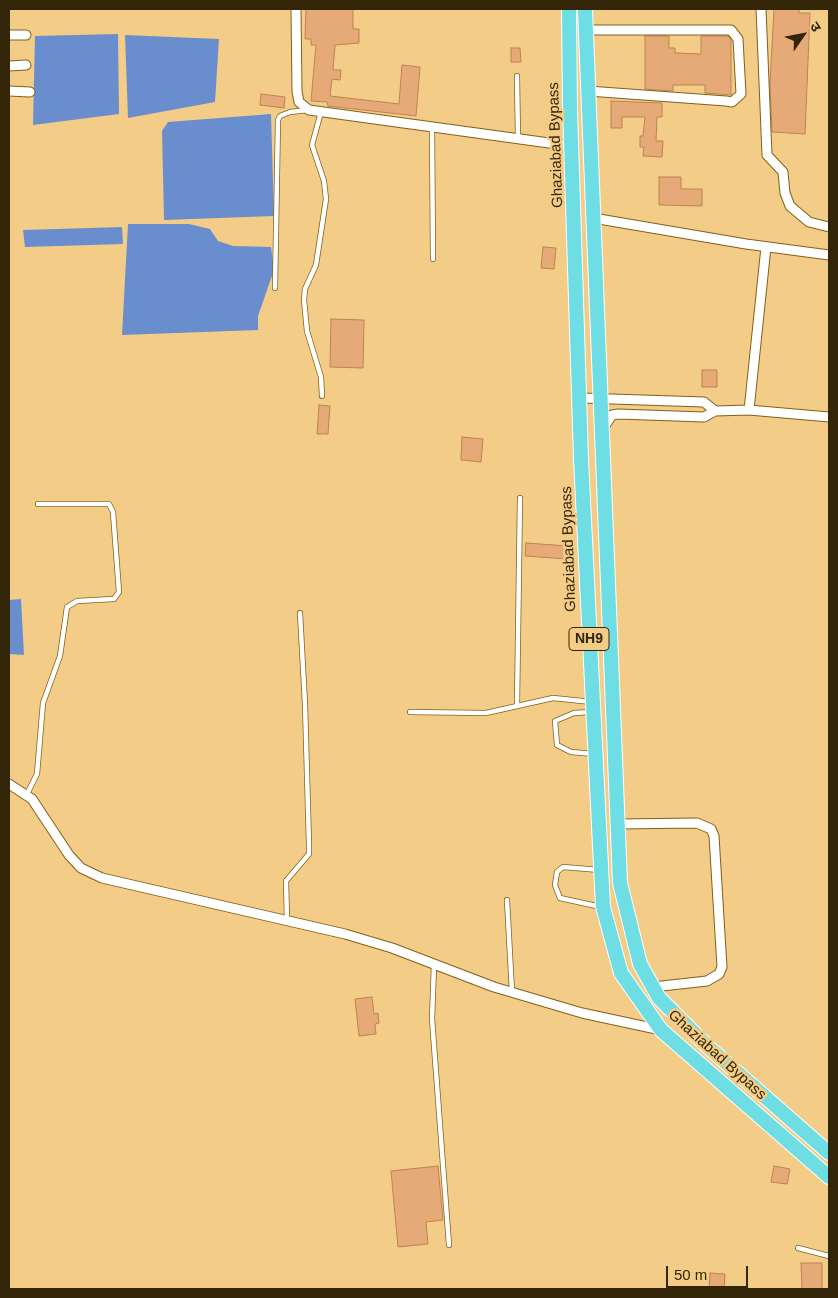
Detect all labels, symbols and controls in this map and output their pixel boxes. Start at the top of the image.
north arrow [778,10,828,60]
text: उ [807,19,825,35]
street label: Ghaziabad Bypass [545,82,567,208]
street label: Ghaziabad Bypass [558,486,580,612]
road number: NH9 [569,628,609,650]
street label: Ghaziabad Bypass [664,1006,770,1104]
scale bar [668,1256,750,1288]
text: 50 m [674,1266,707,1283]

